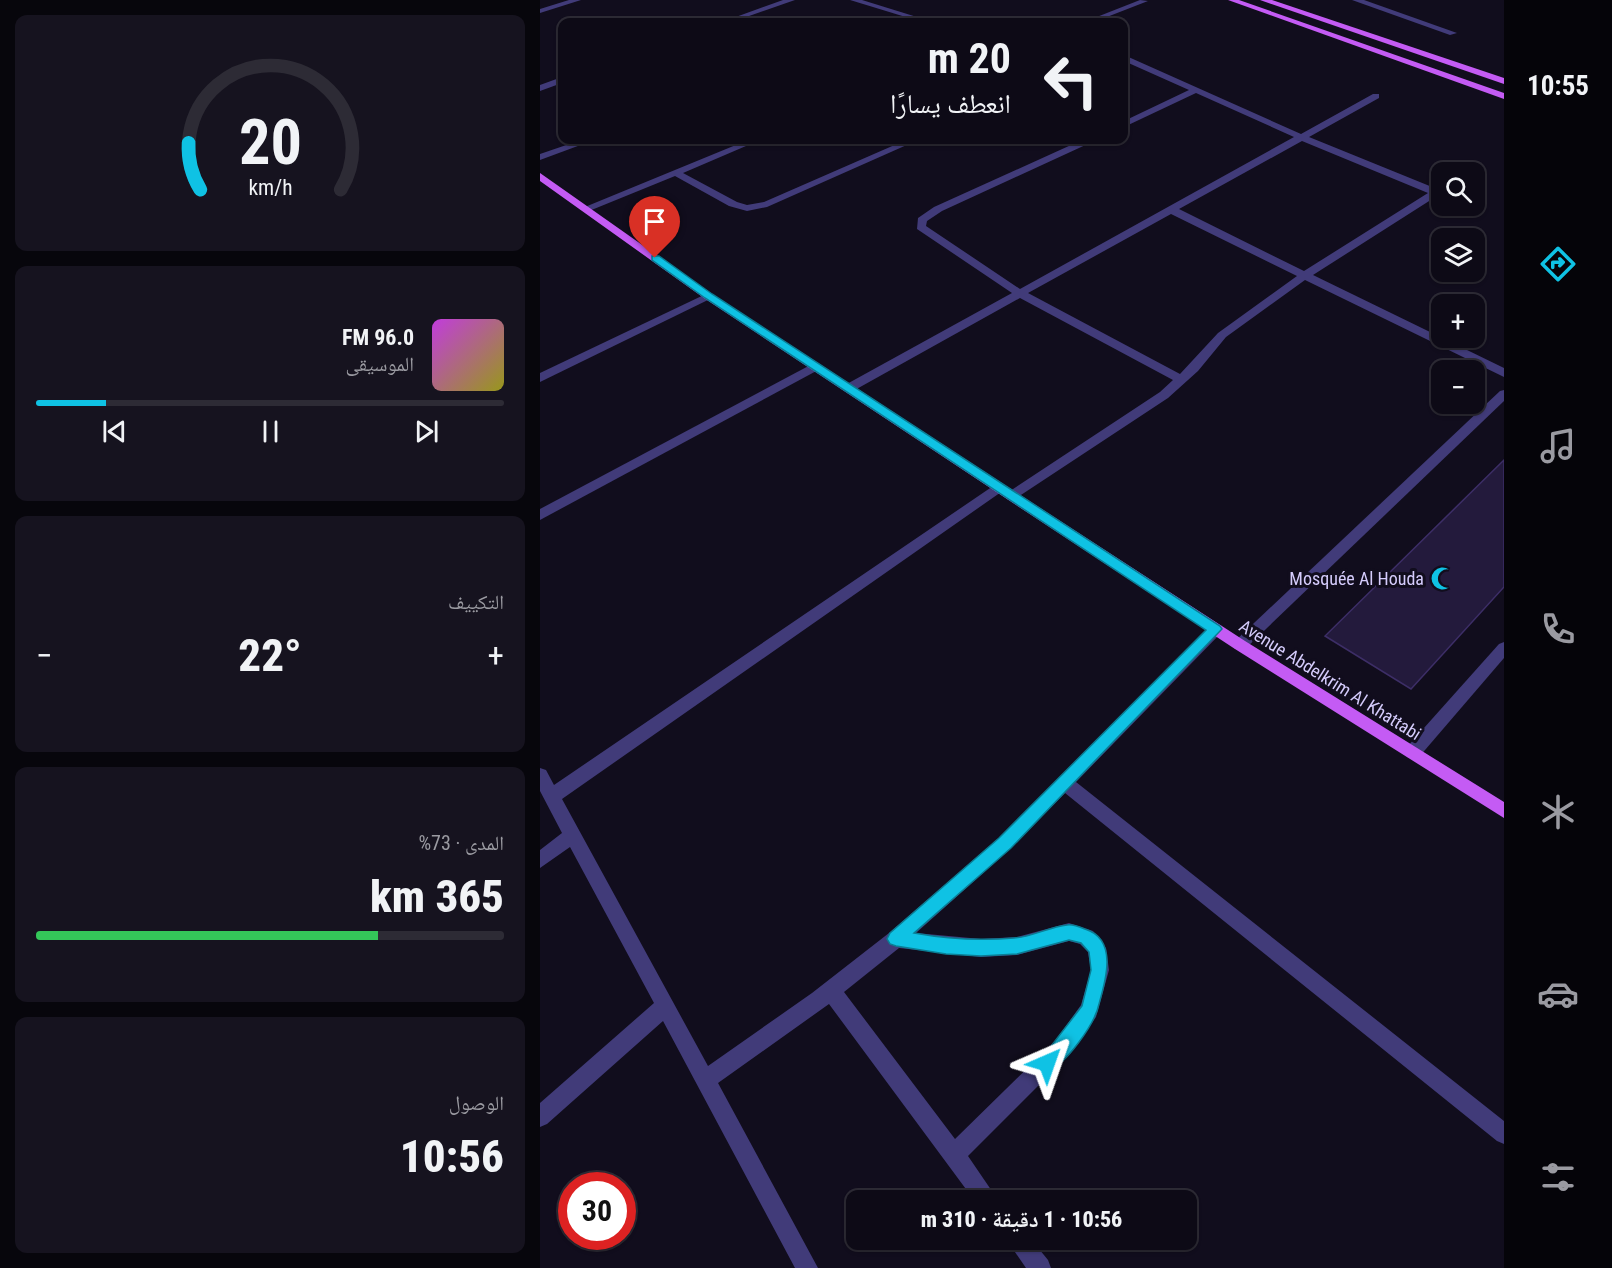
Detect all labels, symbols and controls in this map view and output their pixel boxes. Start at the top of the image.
text: 20 m [928,34,1011,83]
icon: left [1032,42,1110,120]
text: 10:55 [1527,70,1589,102]
text: انعطف يسارًا [890,88,1011,120]
text: 20 [238,106,302,179]
map controls [1431,162,1485,414]
button: search [1431,162,1485,216]
text: km/h [248,175,292,200]
pin [629,196,680,258]
icon: arrive [638,205,671,238]
button: layers [1431,228,1485,282]
icon: directions [1537,243,1579,285]
button: + [1431,294,1485,348]
text: 96.0 FM [342,325,414,350]
text: الموسيقى [346,352,414,376]
button: − [1431,360,1485,414]
icon: previous [98,415,131,448]
icon: pause [254,415,287,448]
icon: next [410,415,443,448]
icon: music [1537,425,1579,467]
mosque icon: Mosquée Al Houda [1429,566,1455,592]
place label: Mosquée Al Houda [1289,568,1424,589]
text: التكييف [448,590,504,614]
icon: phone [1537,608,1579,650]
street label: Avenue Abdelkrim Al Khattabi [1236,615,1425,744]
text: 22° [238,629,302,682]
text: − [36,636,53,675]
text: + [488,636,504,675]
icon: climate [1537,791,1579,833]
text: المدى · 73% [418,831,504,855]
text: 365 km [370,870,504,923]
icon: car [1537,973,1579,1015]
position arrow [1015,1031,1079,1095]
text: الوصول [449,1091,504,1115]
text: 10:56 [400,1130,504,1183]
icon: filters [1537,1156,1579,1198]
speed limit sign: 30 [558,1172,636,1250]
text: 10:56 · 1 دقيقة · 310 m [921,1207,1122,1232]

